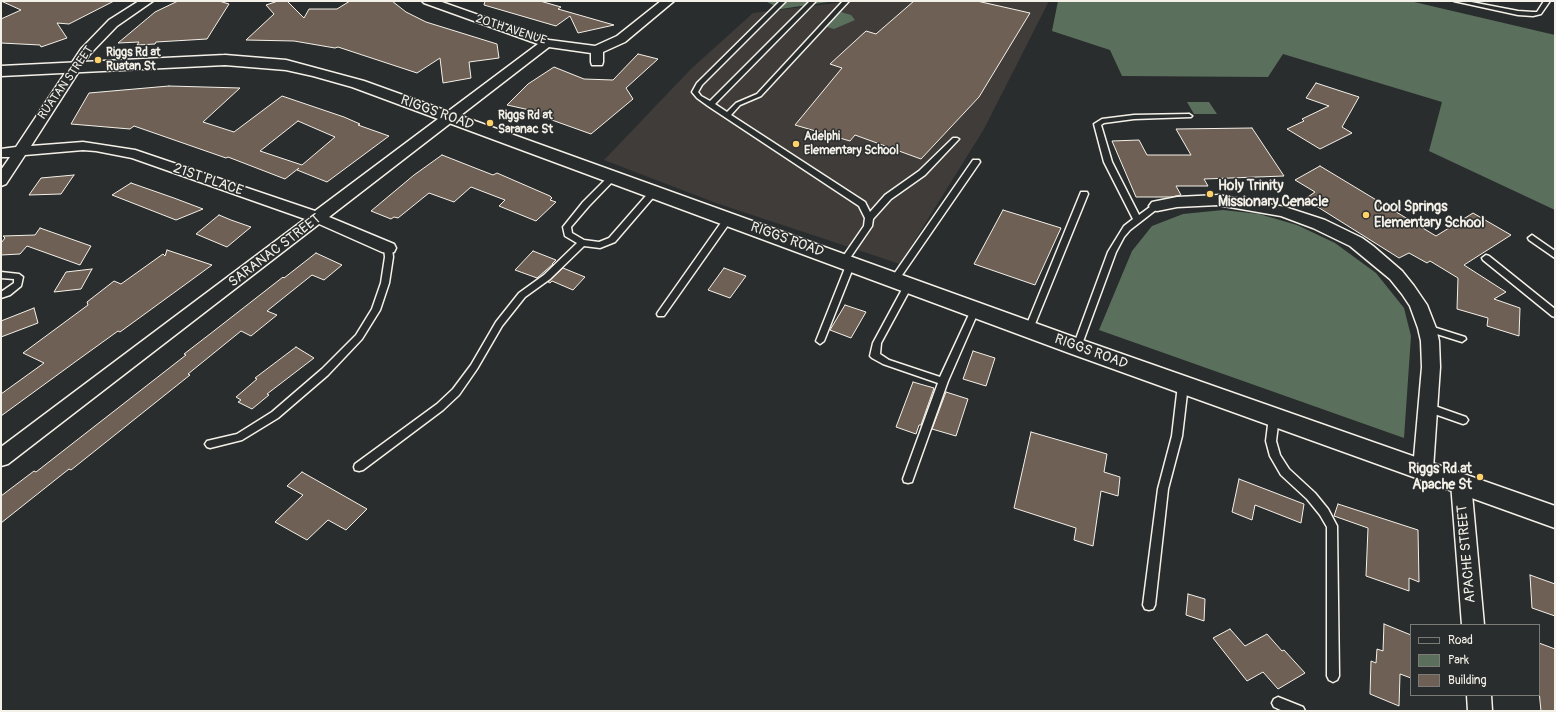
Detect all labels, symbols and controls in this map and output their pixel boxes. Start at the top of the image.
street label: 20TH AVENUE [474,12,548,48]
street label: RUATAN STREET [35,44,97,122]
place label: Riggs Rd at Ruatan St [106,46,161,74]
marker: Riggs Rd at Ruatan St [93,55,103,65]
street label: RIGGS ROAD [398,92,476,134]
place label: Riggs Rd at Saranac St [498,109,553,137]
marker: Riggs Rd at Saranac St [485,118,495,128]
place label: Adelphi Elementary School [804,130,899,158]
marker: Adelphi Elementary School [791,139,801,149]
street label: 21ST PLACE [171,160,245,200]
place label: Holy Trinity Missionary Cenacle [1218,178,1328,210]
marker: Holy Trinity Missionary Cenacle [1205,189,1215,199]
place label: Cool Springs Elementary School [1374,199,1485,232]
marker: Cool Springs Elementary School [1361,210,1371,220]
street label: SARANAC STREET [226,211,324,291]
street label: RIGGS ROAD [748,219,826,261]
street label: RIGGS ROAD [1052,331,1130,373]
place label: Riggs Rd at Apache St [1408,461,1472,494]
marker: Riggs Rd at Apache St [1475,472,1485,482]
street label: APACHE STREET [1454,504,1480,604]
legend [1410,624,1540,696]
text: Road [1448,633,1473,648]
text: Park [1448,653,1469,668]
text: Building [1448,673,1487,688]

